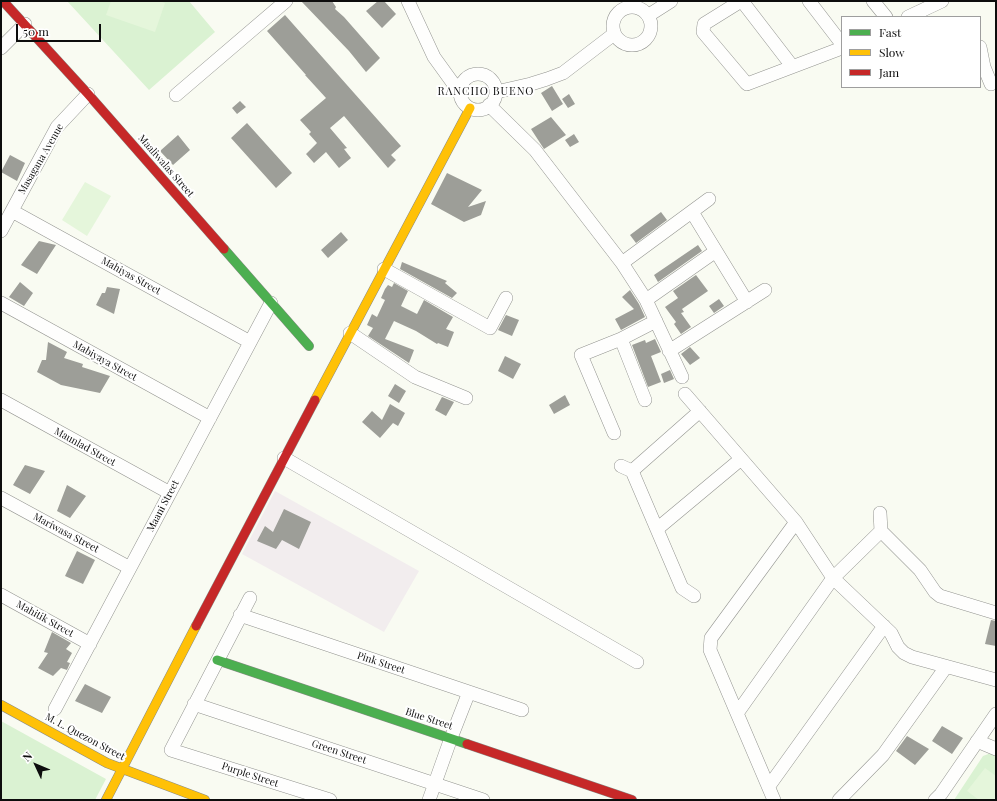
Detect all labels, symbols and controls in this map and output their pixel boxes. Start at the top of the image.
scale bar [18,16,103,42]
legend [841,16,981,88]
text: 50 m [23,23,49,39]
text: Fast [879,24,901,40]
text: Slow [879,44,905,60]
text: Jam [879,64,899,80]
district label: RANCHO BUENO [437,85,535,99]
street label: Masagana Avenue [16,121,66,197]
street label: Maaliwalas Street [136,132,196,200]
street label: Mahiyas Street [99,255,163,297]
street label: Mabiyaya Street [71,338,139,384]
street label: Maunlad Street [52,425,118,469]
street label: Maani Street [144,478,182,534]
street label: Mariwasa Street [31,511,101,555]
street label: Mahitik Street [14,598,76,640]
street label: Pink Street [356,650,406,676]
street label: Blue Street [404,706,454,732]
street label: M. L. Quezon Street [43,711,127,763]
street label: Green Street [310,738,368,766]
north arrow [16,745,56,785]
text: N [19,748,35,764]
street label: Purple Street [220,760,280,790]

